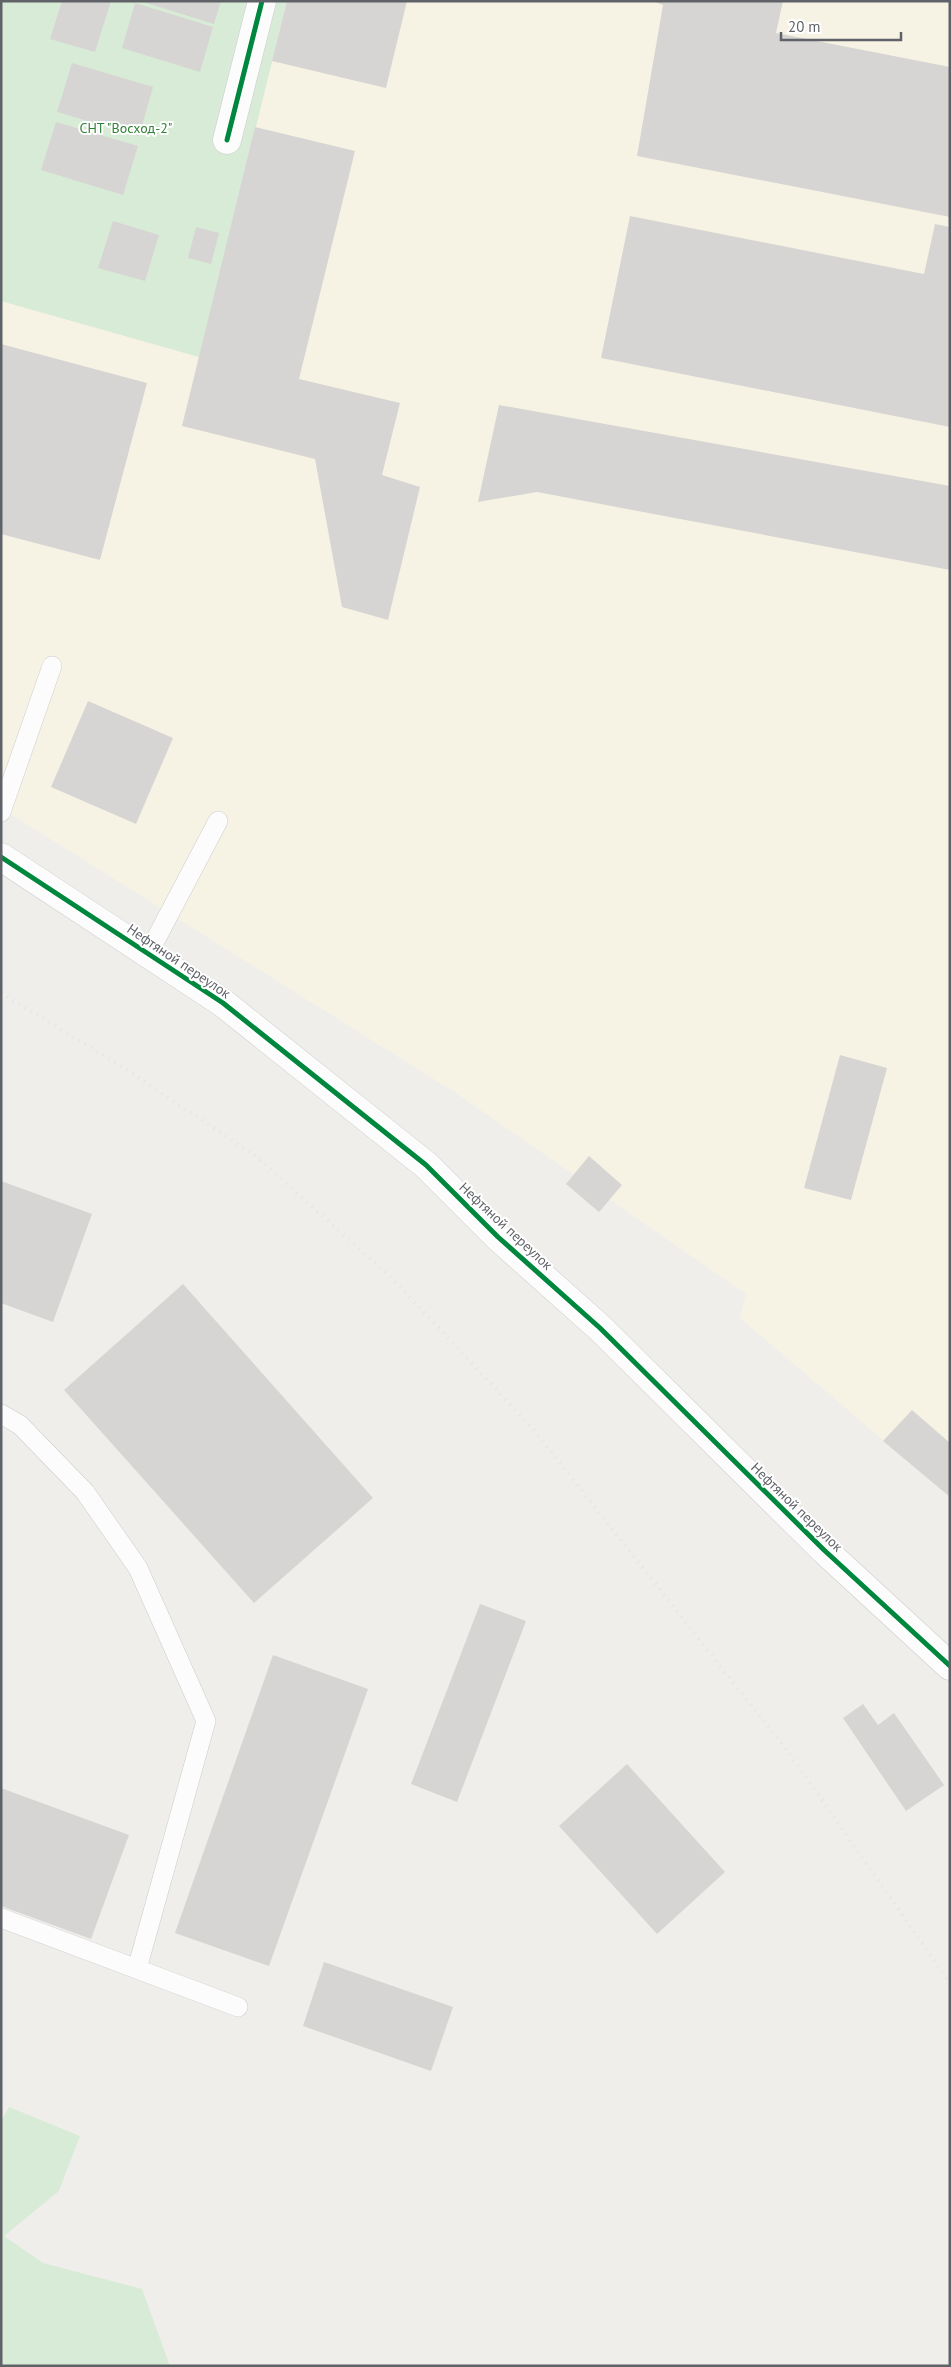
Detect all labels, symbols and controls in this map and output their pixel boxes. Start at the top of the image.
scale bar [781,10,901,42]
text: 20 m [788,17,821,36]
park label: СНТ "Восход-2" [79,119,173,137]
street label: Нефтяной переулок [124,920,234,1002]
street label: Нефтяной переулок [456,1178,557,1274]
street label: Нефтяной переулок [747,1459,847,1556]

